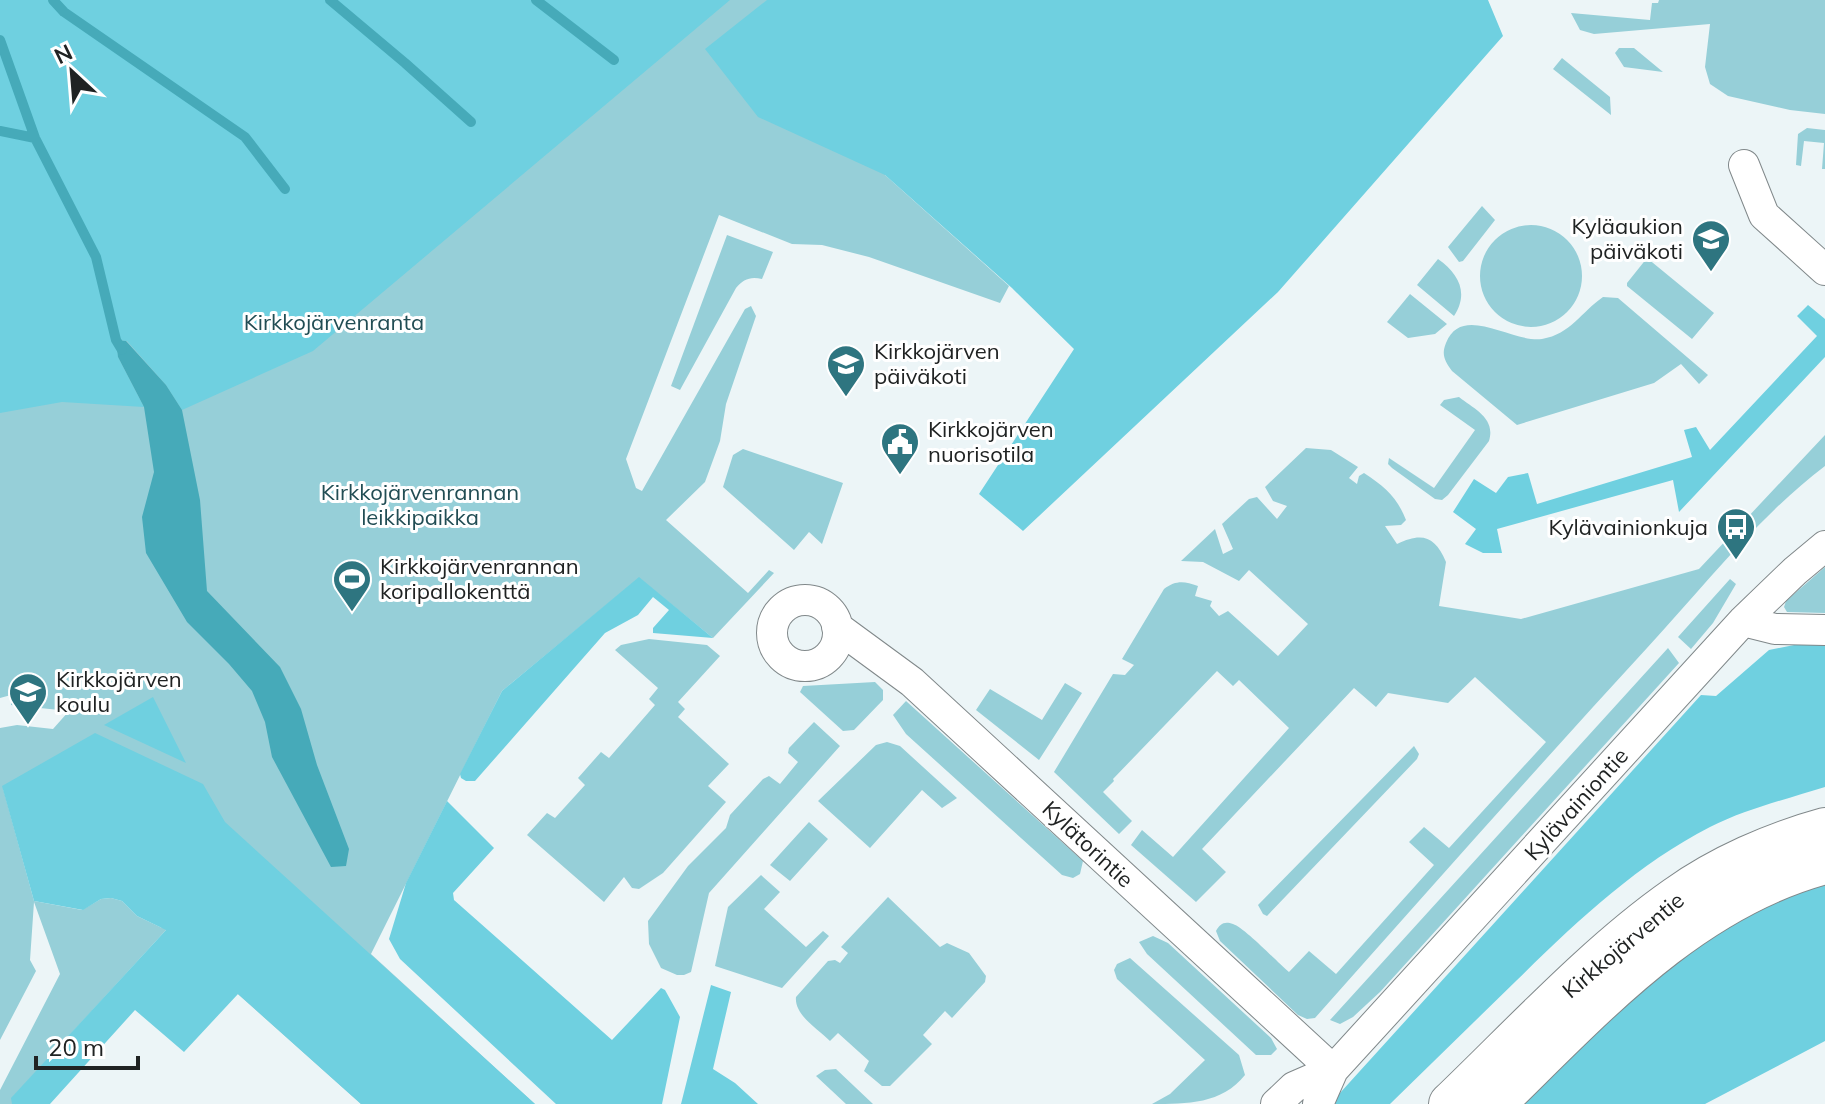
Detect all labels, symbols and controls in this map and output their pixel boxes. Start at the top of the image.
north arrow [32,32,112,112]
text: N [50,38,77,70]
place label: Kyläaukion päiväkoti [1572,212,1683,265]
school or university icon: Kyläaukion päiväkoti [1690,218,1732,273]
park label: Kirkkojärvenranta [244,308,424,336]
place label: Kirkkojärven päiväkoti [874,337,1000,390]
school or university icon: Kirkkojärven päiväkoti [825,343,867,398]
place label: Kirkkojärven nuorisotila [928,415,1054,468]
public building icon: Kirkkojärven nuorisotila [879,421,921,476]
park label: Kirkkojärvenrannan leikkipaikka [321,478,519,531]
bus stop icon: Kylävainionkuja [1715,506,1757,561]
place label: Kylävainionkuja [1549,513,1708,541]
place label: Kirkkojärvenrannan koripallokenttä [380,552,579,605]
sports icon: Kirkkojärvenrannan koripallokenttä [331,558,373,613]
place label: Kirkkojärven koulu [56,665,182,718]
school or university icon: Kirkkojärven koulu [7,671,49,726]
street label: Kylävainiontie [1518,742,1634,866]
street label: Kylätorintie [1037,795,1139,893]
street label: Kirkkojärventie [1556,886,1690,1004]
scale bar [36,1020,138,1070]
text: 20 m [48,1032,104,1062]

